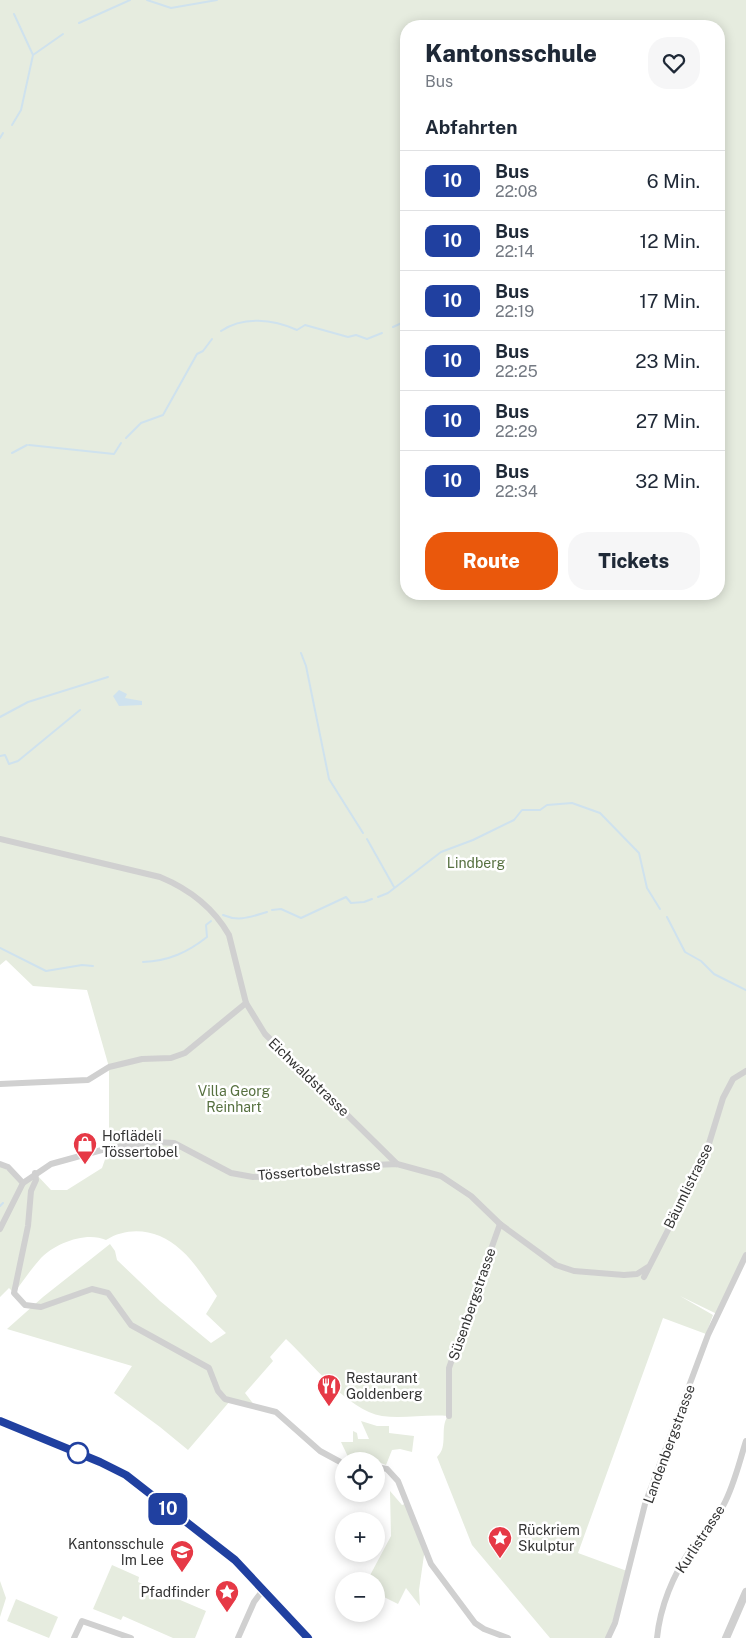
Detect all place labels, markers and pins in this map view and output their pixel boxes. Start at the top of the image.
place label: Hoflädeli Tössertobel [102,1128,178,1160]
shop icon: Hoflädeli Tössertobel [72,1131,98,1165]
place label: Restaurant Goldenberg [346,1370,423,1402]
restaurant icon: Restaurant Goldenberg [316,1373,342,1407]
unlabelled marker [67,1442,89,1464]
place label: Rückriem Skulptur [518,1522,580,1554]
place icon: Rückriem Skulptur [487,1525,513,1559]
place label: Kantonsschule Im Lee [68,1536,164,1568]
school or university icon: Kantonsschule Im Lee [169,1539,195,1573]
place icon: Pfadfinder [214,1579,240,1613]
place label: Pfadfinder [140,1584,210,1600]

